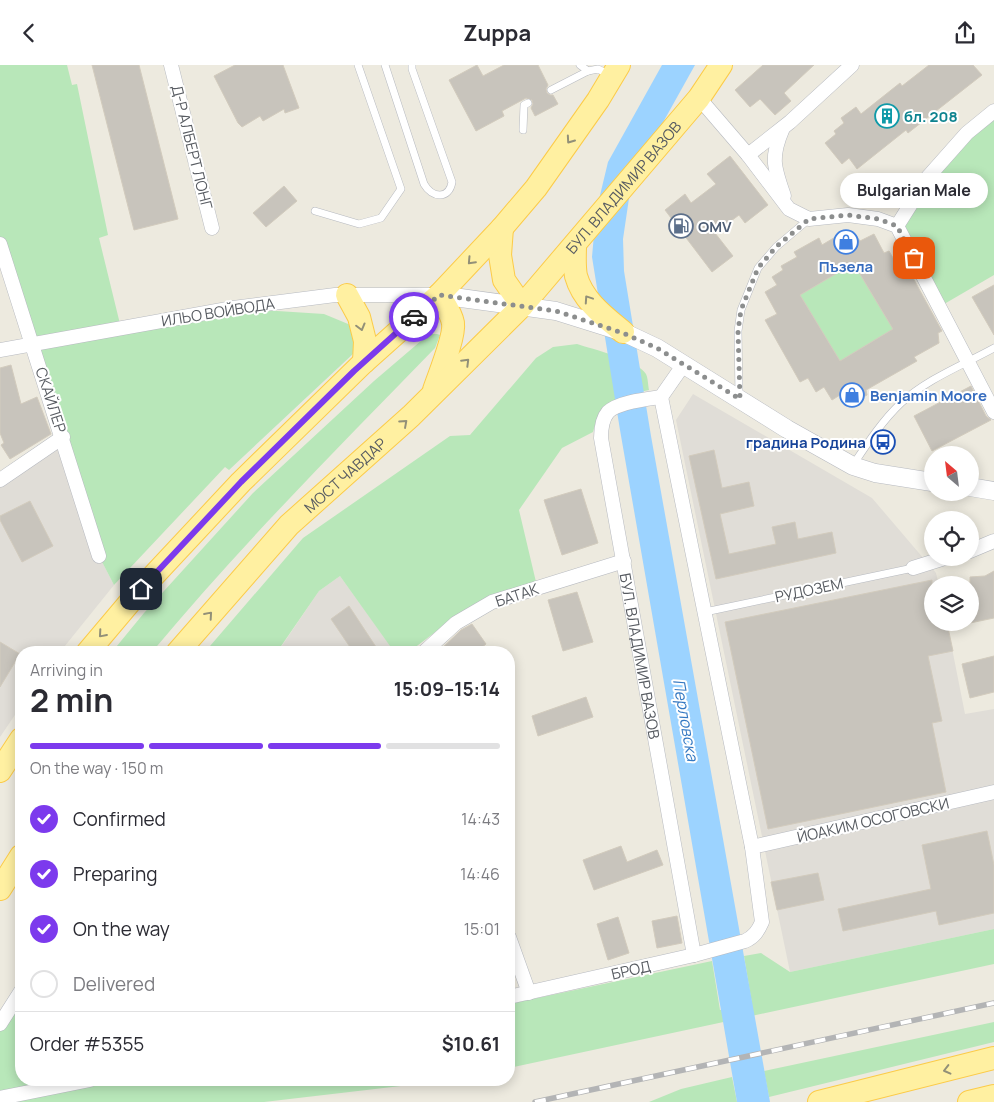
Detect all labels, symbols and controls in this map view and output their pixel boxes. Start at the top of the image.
text: Zuppa [463,18,531,48]
icon: back [15,19,43,47]
icon: share [951,19,979,47]
street label: Д-Р АЛБЕРТ ЛОНГ [166,83,218,212]
building icon: бл. 208 [874,103,900,129]
place label: бл. 208 [904,106,958,127]
street label: БУЛ. ВЛАДИМИР ВАЗОВ [561,116,686,258]
one-way arrow [567,134,576,144]
callout: Bulgarian Male [840,173,988,208]
text: Bulgarian Male [857,179,971,201]
fuel station icon: OMV [668,213,694,239]
place label: OMV [698,216,732,237]
shop icon: Пъзела [833,229,859,255]
pin [893,237,935,279]
icon: bag [900,244,928,272]
one-way arrow [468,256,477,265]
place label: Пъзела [819,256,873,277]
courier [389,292,439,342]
street label: ИЛЬО ВОЙВОДА [160,293,277,331]
one-way arrow [585,295,595,304]
icon: car [400,303,428,331]
one-way arrow [356,322,366,330]
one-way arrow [460,358,469,367]
street label: СКАЙЛЕР [31,365,71,435]
shop icon: Benjamin Moore [839,382,865,408]
place label: Benjamin Moore [870,385,987,406]
one-way arrow [399,420,408,429]
bus stop icon: градина Родина [870,429,896,455]
place label: градина Родина [746,432,866,453]
street label: МОСТ ЧАВДАР [299,433,391,517]
north arrow [924,446,979,501]
map controls [924,446,979,631]
button: locate [924,511,979,566]
pin [120,568,162,610]
street label: БУЛ. ВЛАДИМИР ВАЗОВ [615,571,665,741]
street label: РУДОЗЕМ [773,573,845,607]
icon: home [127,575,155,603]
button: layers [924,576,979,631]
street label: БАТАК [493,578,541,612]
one-way arrow [203,612,212,621]
one-way arrow [99,628,108,637]
text: Arriving in [30,659,103,681]
text: 15:09–15:14 [394,676,500,702]
water label: Перловска [668,677,704,764]
text: 2 min [30,678,113,722]
text: On the way · 150 m [30,757,163,779]
street label: ЙОАКИМ ОСОГОВСКИ [795,792,951,848]
icon: check [30,805,58,833]
text: Confirmed [73,806,166,832]
text: 14:43 [461,808,500,830]
icon: check [30,860,58,888]
text: Preparing [73,861,158,887]
text: 14:46 [460,863,500,885]
icon: check [30,915,58,943]
text: On the way [73,916,170,942]
text: 15:01 [464,918,500,940]
street label: БРОД [609,955,653,985]
text: Delivered [73,971,155,997]
text: Order #5355 [30,1031,144,1057]
text: $10.61 [442,1031,500,1057]
one-way arrow [942,1064,951,1075]

